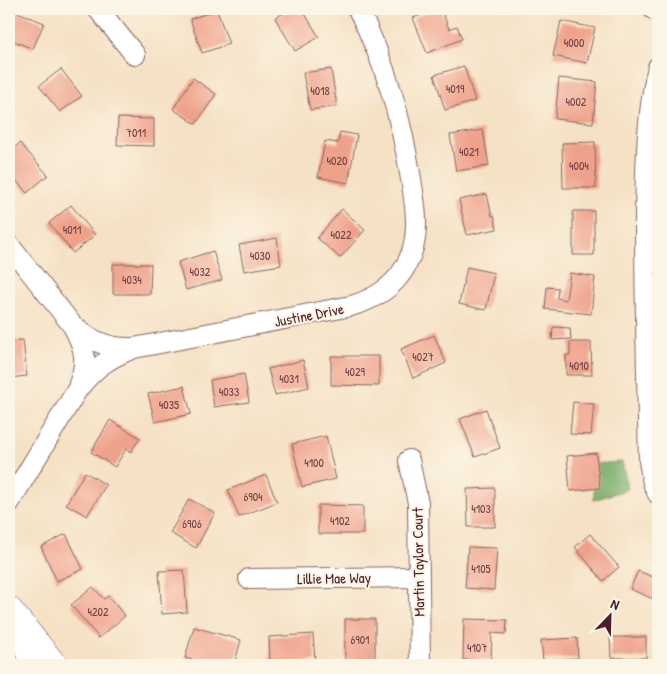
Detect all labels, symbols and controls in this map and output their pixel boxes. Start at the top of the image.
house number: 4000 [564,34,584,51]
house number: 4019 [446,80,465,97]
house number: 4018 [310,82,330,99]
house number: 4002 [566,93,587,110]
house number: 7011 [126,124,146,141]
house number: 4021 [459,143,479,160]
house number: 4020 [327,152,347,169]
house number: 4004 [569,157,589,174]
house number: 4011 [63,221,81,238]
house number: 4022 [330,226,352,243]
house number: 4030 [250,247,270,264]
house number: 4032 [190,263,211,280]
house number: 4034 [122,271,142,288]
street label: Justine Drive [273,298,346,332]
house number: 4027 [412,348,434,365]
house number: 4010 [569,357,589,374]
house number: 4029 [345,363,366,380]
house number: 4031 [279,370,299,387]
house number: 4033 [219,383,239,400]
house number: 4035 [159,396,179,413]
house number: 4100 [304,454,324,471]
house number: 6904 [243,488,263,505]
house number: 4103 [471,500,491,517]
street label: Martin Taylor Court [407,506,429,617]
house number: 4102 [330,512,350,529]
house number: 6906 [182,515,202,532]
house number: 4105 [471,560,491,577]
street label: Lillie Mae Way [297,567,371,589]
north arrow [584,592,634,642]
text: N [608,593,623,614]
house number: 4202 [87,603,109,620]
house number: 6901 [351,631,369,648]
house number: 4107 [467,639,487,656]

